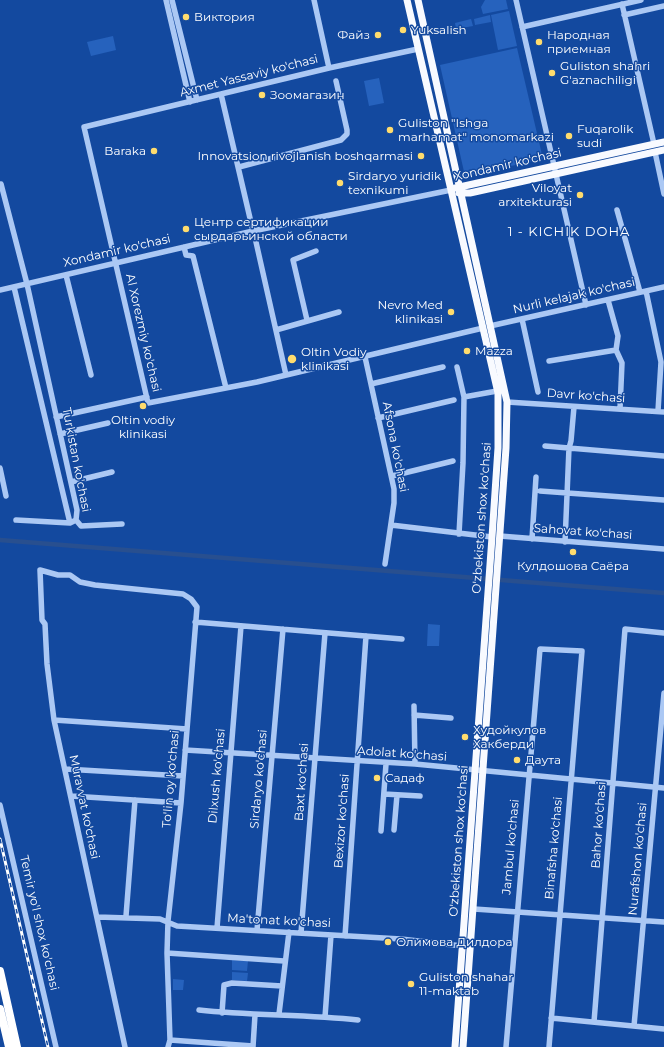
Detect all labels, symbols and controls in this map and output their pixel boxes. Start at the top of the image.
place label: Виктория [194,10,255,24]
marker: Виктория [181,12,191,22]
place label: Yuksalish [411,23,467,37]
marker: Yuksalish [398,25,408,35]
place label: Файз [337,28,370,42]
place label: Народная приемная [547,28,611,56]
marker: Файз [373,30,383,40]
marker: Народная приемная [534,37,544,47]
street label: Axmet Yassaviy ko'chasi [178,52,320,100]
place label: Guliston shahri G'aznachiligi [560,59,650,87]
marker: Guliston shahri G'aznachiligi [547,68,557,78]
place label: Зоомагазин [270,88,345,102]
marker: Зоомагазин [257,90,267,100]
place label: Guliston "Ishga marhamat" monomarkazi [398,116,554,144]
place label: Fuqarolik sudi [577,122,633,150]
marker: Guliston "Ishga marhamat" monomarkazi [385,125,395,135]
marker: Fuqarolik sudi [564,131,574,141]
place label: Baraka [104,144,146,158]
marker: Baraka [149,146,159,156]
street label: Xondamir ko'chasi [453,146,563,184]
place label: Innovatsion rivojlanish boshqarmasi [197,149,413,163]
marker: Innovatsion rivojlanish boshqarmasi [416,151,426,161]
place label: Sirdaryo yuridik texnikumi [348,169,441,197]
marker: Sirdaryo yuridik texnikumi [335,178,345,188]
place label: Viloyat arxitekturasi [498,181,572,209]
marker: Viloyat arxitekturasi [575,190,585,200]
place label: Центр сертификации сырдарьинской области [194,215,348,243]
marker: Центр сертификации сырдарьинской области [181,224,191,234]
district label: 1 - KICHIK DOHA [508,224,630,240]
street label: Xondamir ko'chasi [62,232,172,270]
street label: Al Xorezmiy ko'chasi [122,272,164,394]
street label: Nurli kelajak ko'chasi [512,275,636,317]
place label: Nevro Med klinikasi [377,298,443,326]
marker: Nevro Med klinikasi [446,307,456,317]
place label: Mazza [475,344,513,358]
place label: Oltin Vodiy klinikasi [301,345,367,373]
marker: Mazza [462,346,472,356]
marker: Oltin Vodiy klinikasi [286,353,298,365]
street label: Davr ko'chasi [546,386,626,406]
marker: Oltin vodiy klinikasi [138,401,148,411]
street label: Afsona ko'chasi [379,401,411,493]
street label: Turkistan ko'chasi [59,407,93,513]
place label: Oltin vodiy klinikasi [111,413,175,441]
street label: O'zbekiston shox ko'chasi [470,442,494,594]
street label: Sahovat ko'chasi [533,521,633,543]
marker: Кулдошова Саёра [568,547,578,557]
place label: Кулдошова Саёра [517,559,629,573]
place label: Худойкулов Хакберди [473,723,546,751]
street label: Dilxush ko'chasi [206,728,228,824]
street label: To'lin oy ko'chasi [160,729,182,829]
street label: Sirdaryo ko'chasi [247,729,271,829]
marker: Худойкулов Хакберди [460,732,470,742]
street label: Baxt ko'chasi [292,743,312,821]
street label: Adolat ko'chasi [357,744,447,764]
place label: Даута [525,753,561,767]
street label: Muravvat ko'chasi [66,754,102,860]
marker: Даута [512,755,522,765]
street label: O'zbekiston shox ko'chasi [447,765,471,917]
place label: Садаф [385,771,425,785]
street label: Bexizor ko'chasi [332,773,352,869]
marker: Садаф [372,773,382,783]
street label: Bahor ko'chasi [589,781,609,869]
street label: Binafsha ko'chasi [542,796,566,900]
street label: Jambul ko'chasi [500,799,522,895]
street label: Nurafshon ko'chasi [626,802,650,916]
street label: Temir yo'l shox ko'chasi [16,854,62,992]
street label: Ma'tonat ko'chasi [227,911,331,931]
place label: Олимова Дилдора [396,935,512,949]
marker: Олимова Дилдора [383,937,393,947]
place label: Guliston shahar 11-maktab [419,970,513,998]
marker: Guliston shahar 11-maktab [406,979,416,989]

